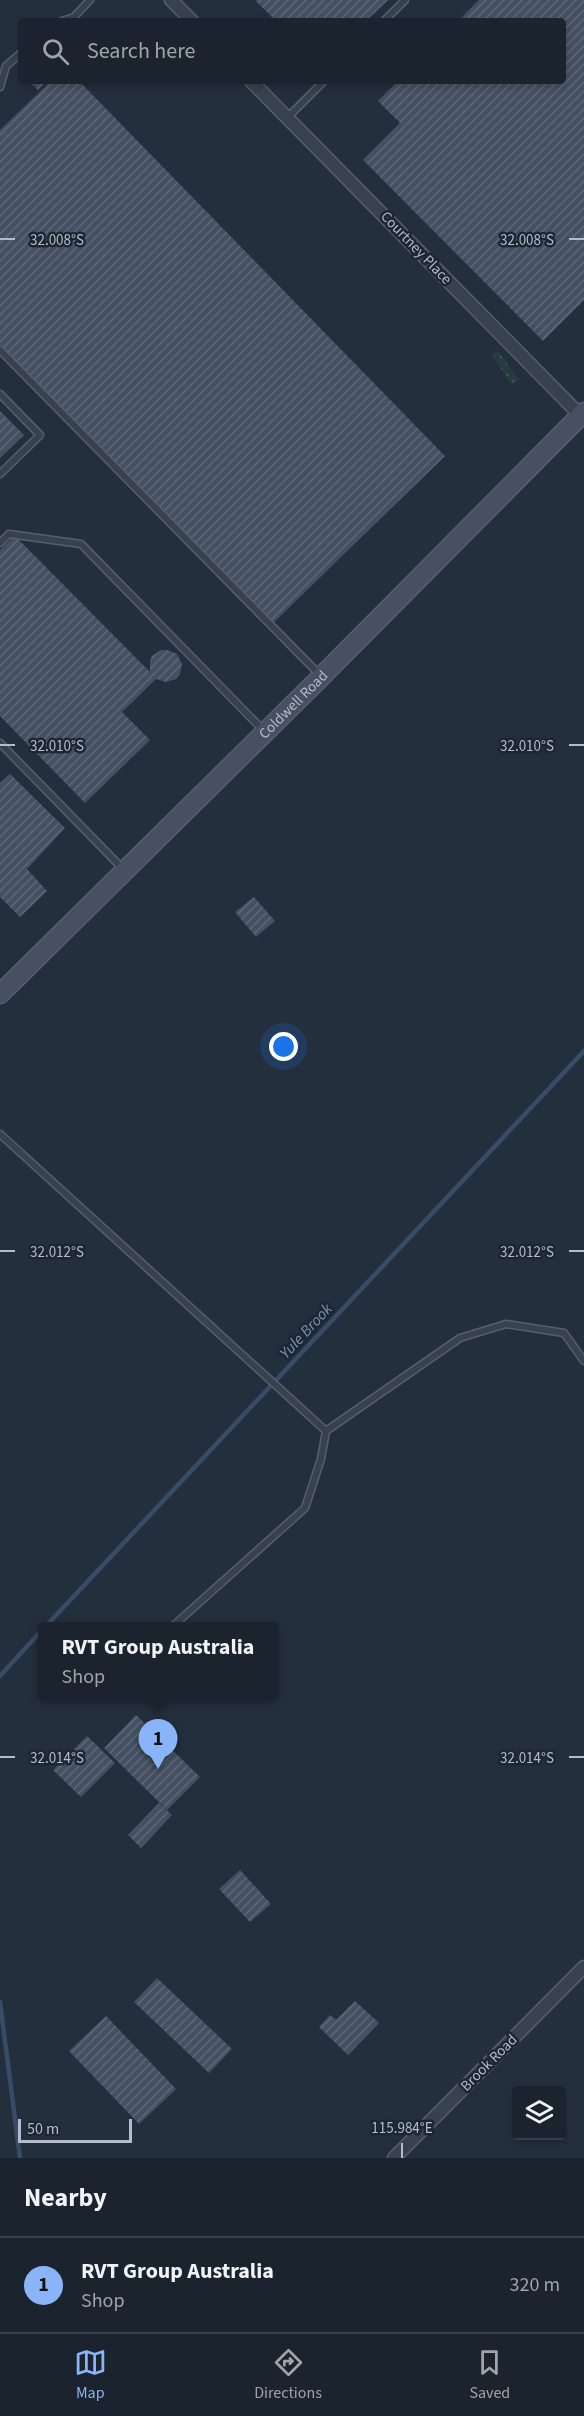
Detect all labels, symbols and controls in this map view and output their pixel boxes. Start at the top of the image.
search box [18,18,566,84]
icon: search [39,35,72,68]
text: Search here [87,35,195,67]
street label: Courtney Place [376,207,456,289]
text: 32.008°S [30,230,84,251]
text: 32.008°S [500,230,554,251]
street label: Coldwell Road [254,665,333,744]
text: 32.010°S [30,736,84,757]
text: 32.010°S [500,736,554,757]
your location [269,1032,298,1061]
text: 32.012°S [30,1242,84,1263]
text: 32.012°S [500,1242,554,1263]
water label: Yule Brook [275,1298,338,1364]
popup [38,1622,278,1700]
text: RVT Group Australia [62,1631,254,1663]
text: Shop [62,1663,105,1691]
pin: 1 [138,1720,178,1769]
text: 32.014°S [30,1748,84,1769]
text: 32.014°S [500,1748,554,1769]
street label: Brook Road [456,2030,522,2096]
map controls [512,2086,566,2140]
button: layers [512,2086,566,2140]
scale bar [18,2116,132,2144]
text: 50 m [27,2118,59,2140]
text: 115.984°E [371,2118,433,2139]
text: Nearby [24,2179,107,2216]
text: RVT Group Australia [81,2255,274,2287]
text: 1 [38,2271,49,2299]
text: 320 m [510,2271,560,2299]
text: Shop [81,2287,125,2315]
tab: Map [74,2346,107,2404]
tab: Directions [254,2346,322,2404]
tab: Saved [469,2346,510,2404]

